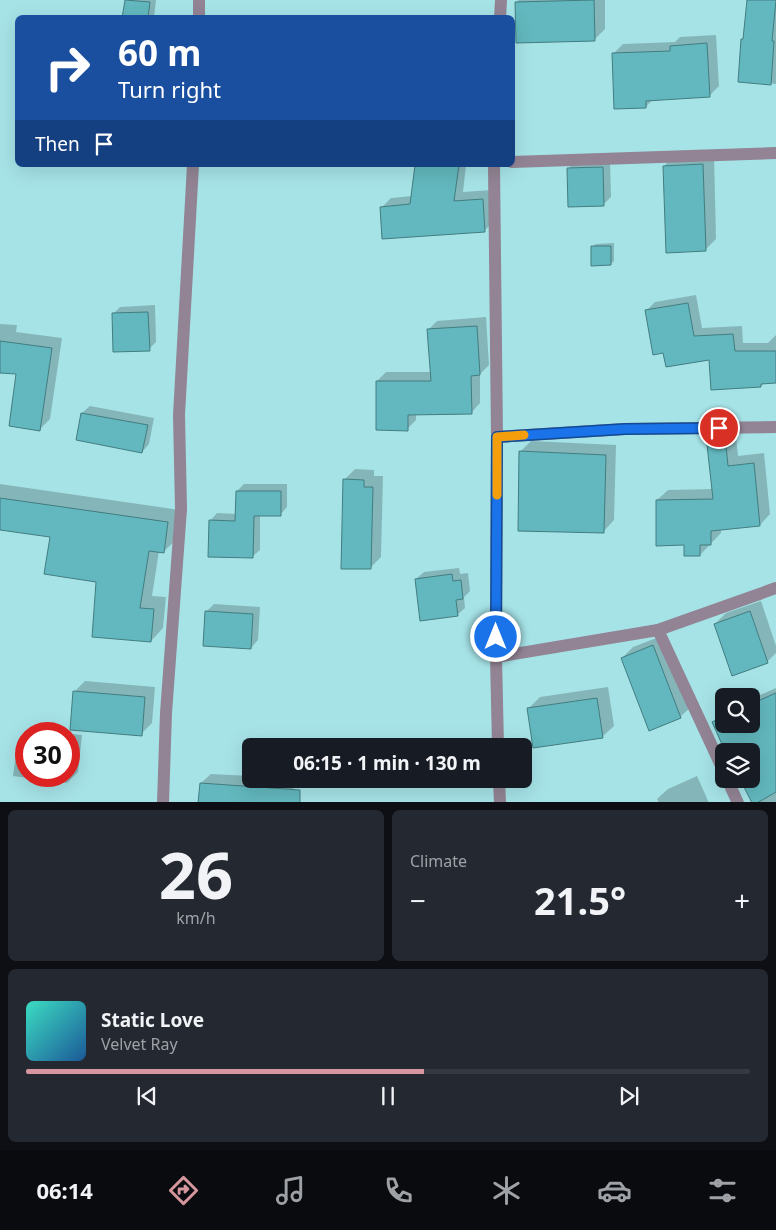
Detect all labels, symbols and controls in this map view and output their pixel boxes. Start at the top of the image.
text: 60 m [118,29,201,76]
icon: right [35,35,100,100]
text: Turn right [118,74,221,104]
icon: arrive [90,130,118,158]
text: Then [35,131,80,157]
pin [698,407,740,449]
icon: arrive [705,414,733,442]
position arrow [469,610,521,662]
map controls [715,688,760,788]
button: search [715,688,760,733]
speed limit sign: 30 [15,722,80,787]
button: layers [715,743,760,788]
text: 06:15 · 1 min · 130 m [293,750,481,776]
text: 26 [159,830,233,918]
text: Climate [410,850,467,872]
text: 21.5° [534,874,626,926]
text: − [410,881,426,919]
text: + [734,881,750,919]
text: km/h [176,907,216,929]
text: Static Love [101,1007,204,1033]
text: Velvet Ray [101,1033,178,1055]
icon: previous [133,1082,161,1110]
icon: pause [374,1082,402,1110]
icon: next [615,1082,643,1110]
icon: directions [166,1173,201,1208]
icon: music [273,1173,308,1208]
icon: phone [381,1173,416,1208]
icon: climate [489,1173,524,1208]
icon: car [597,1173,632,1208]
icon: filters [705,1173,740,1208]
text: 06:14 [36,1175,93,1205]

